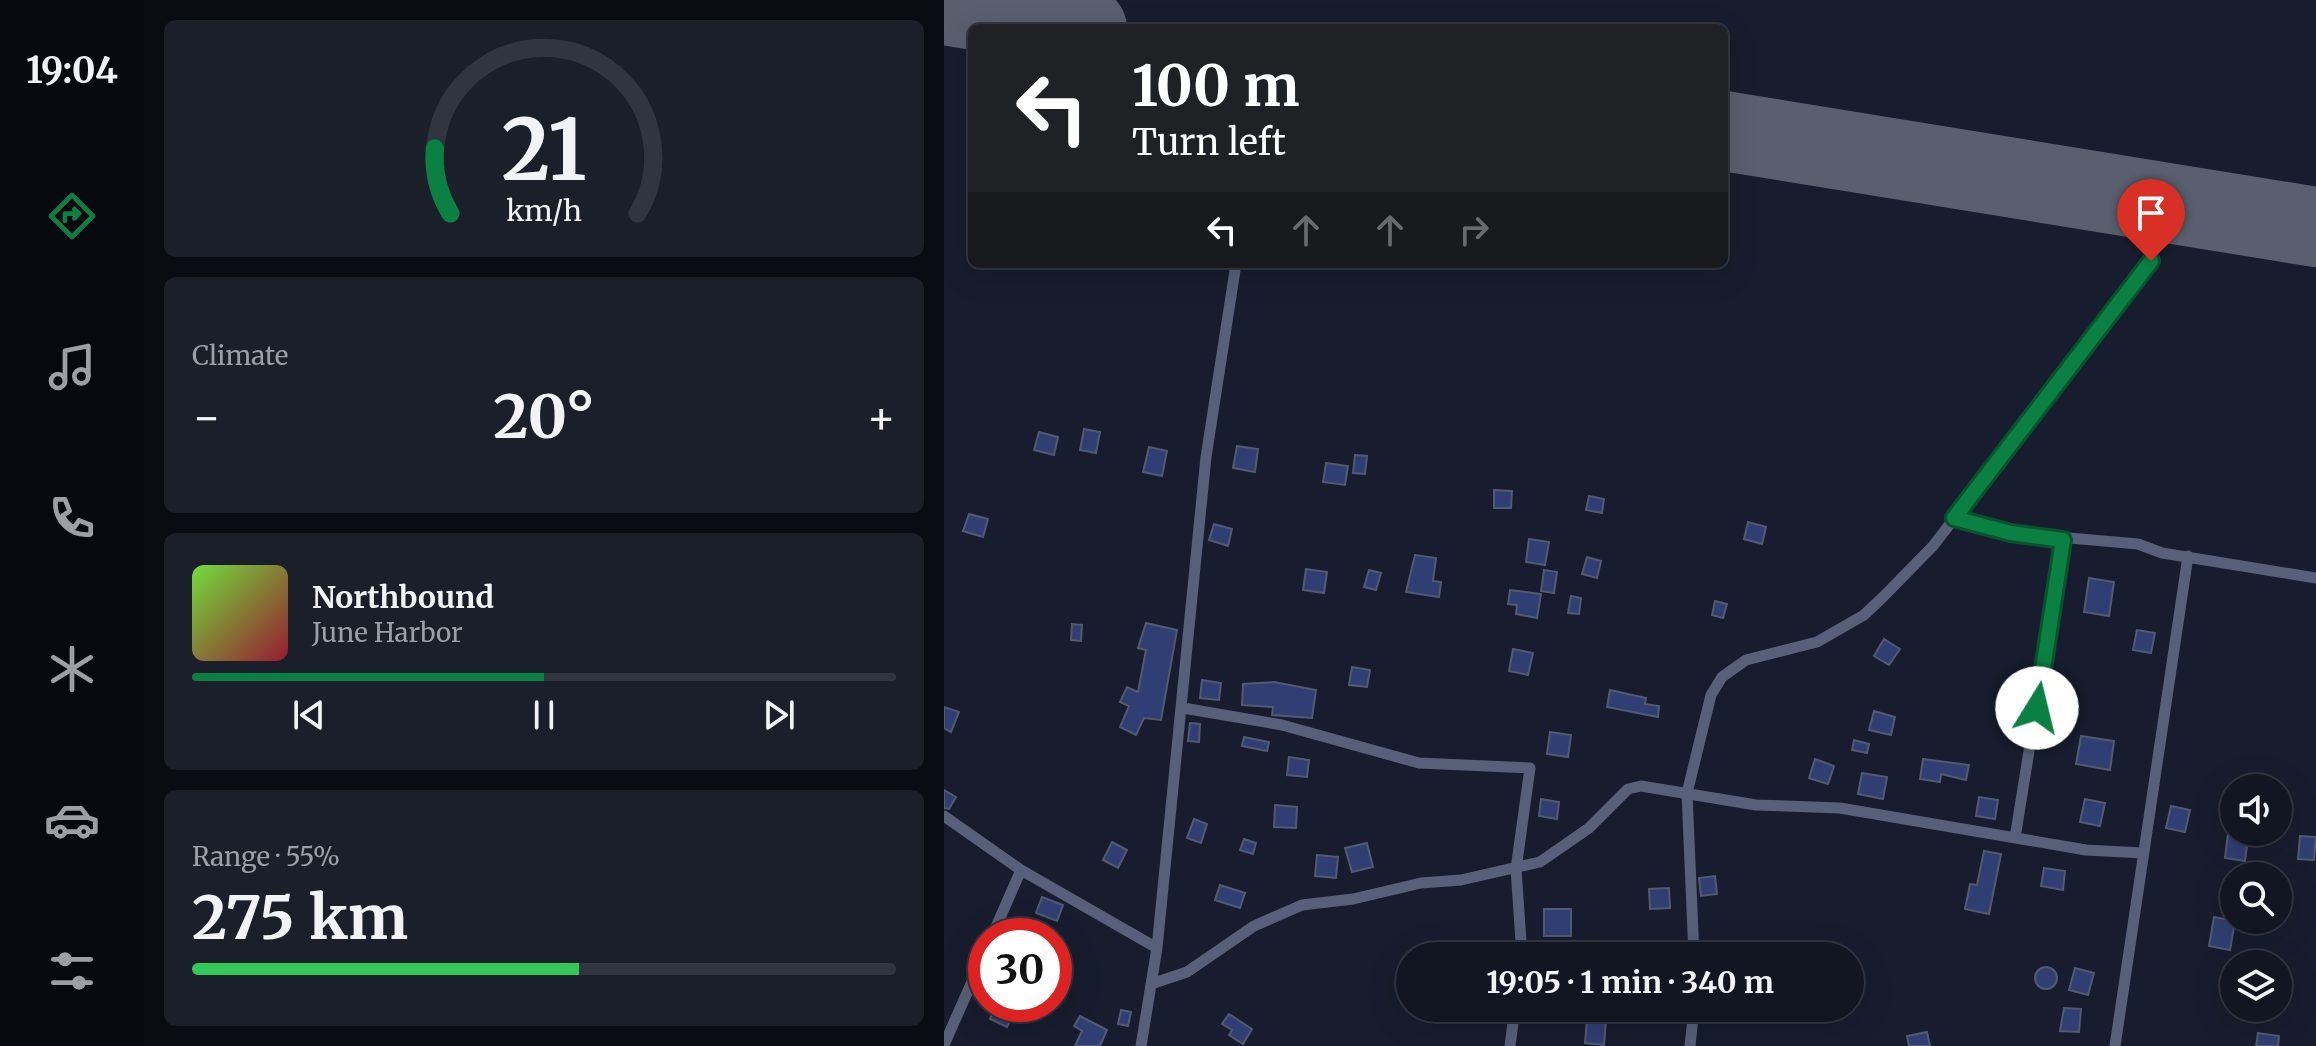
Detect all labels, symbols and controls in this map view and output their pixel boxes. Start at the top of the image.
text: 19:04 [26,48,118,93]
text: 100 m [1132,51,1300,121]
icon: left [1000,56,1104,160]
text: 21 [501,98,587,203]
text: Turn left [1132,120,1286,165]
pin [2117,179,2185,261]
icon: directions [44,188,100,244]
icon: arrive [2129,191,2173,235]
text: km/h [506,193,582,229]
icon: left [1200,208,1244,252]
icon: ahead [1284,208,1328,252]
icon: ahead [1368,208,1412,252]
icon: right [1452,208,1496,252]
icon: music [44,339,100,395]
text: Climate [192,339,288,372]
text: 20° [493,379,595,454]
text: − [192,390,221,445]
text: + [867,390,896,445]
icon: phone [44,490,100,546]
text: Northbound [312,578,494,616]
text: June Harbor [312,616,463,649]
icon: climate [44,641,100,697]
position arrow [1995,666,2079,750]
icon: previous [287,693,331,737]
icon: pause [522,693,566,737]
icon: next [757,693,801,737]
map controls [2220,774,2292,1022]
button: sound [2220,774,2292,846]
icon: car [44,792,100,848]
text: Range · 55% [192,840,340,873]
button: search [2220,862,2292,934]
text: 275 km [192,880,408,955]
speed limit sign: 30 [968,918,1072,1022]
icon: filters [44,943,100,999]
button: layers [2220,950,2292,1022]
text: 19:05 · 1 min · 340 m [1486,963,1774,1001]

